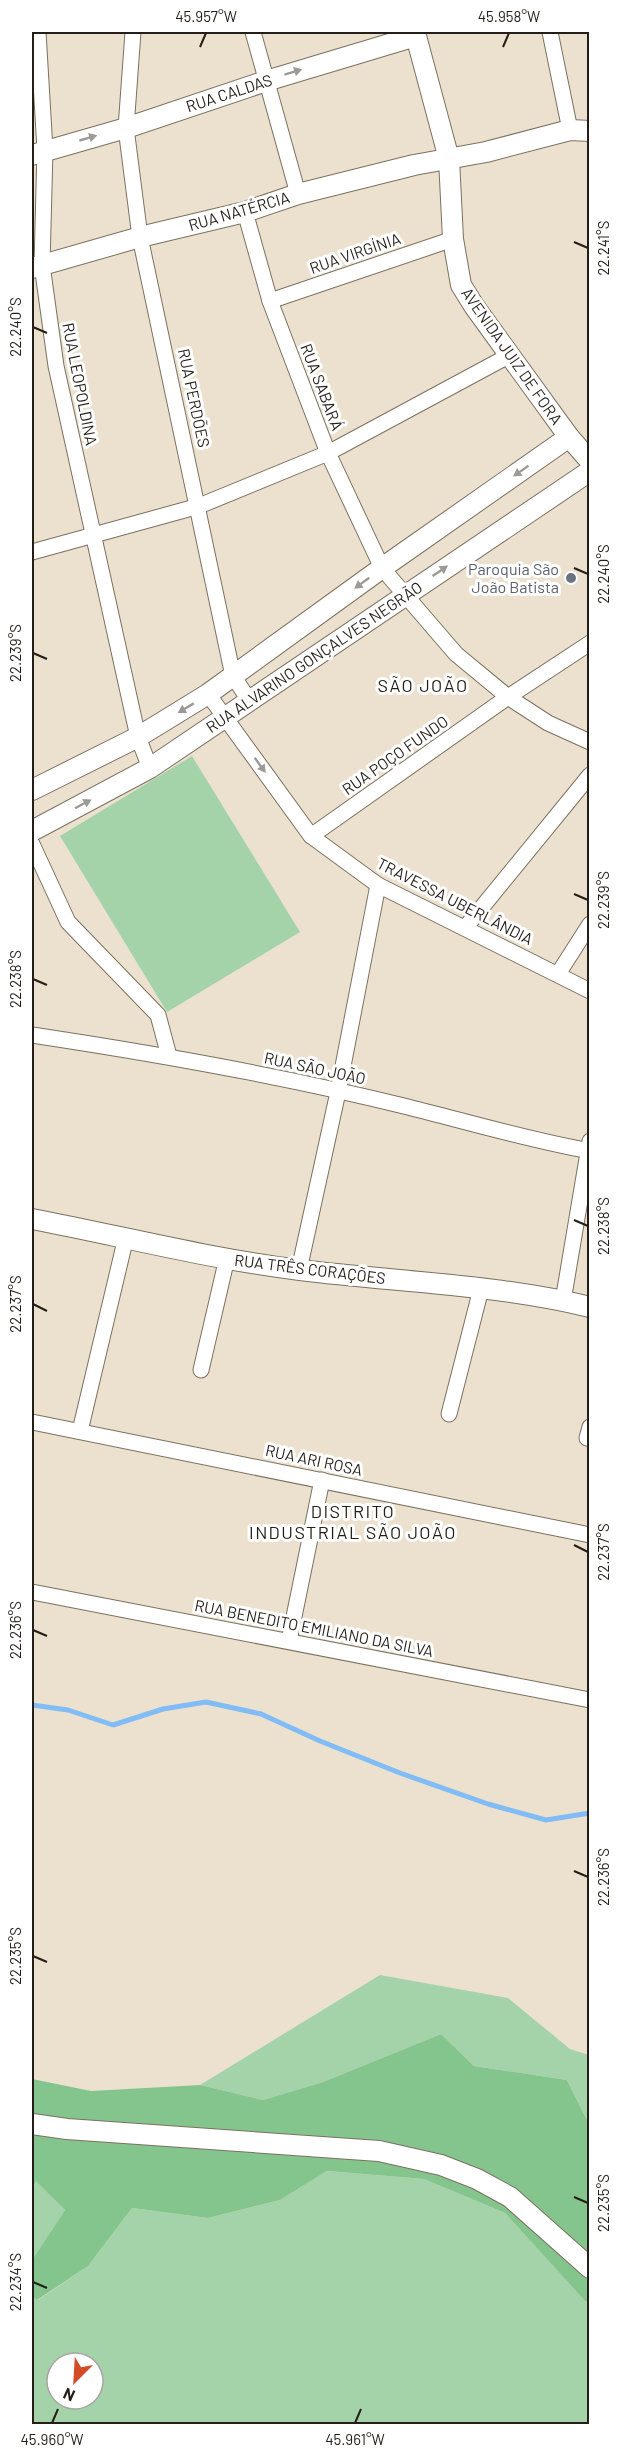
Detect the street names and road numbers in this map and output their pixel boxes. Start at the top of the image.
street label: RUA CALDAS [183,70,274,115]
street label: RUA NATÉRCIA [186,187,292,234]
street label: RUA VIRGÍNIA [307,228,403,277]
street label: AVENIDA JUIZ DE FORA [458,284,567,428]
street label: RUA LEOPOLDINA [59,321,102,447]
street label: RUA SABARÁ [297,341,348,433]
street label: RUA PERDÕES [175,347,214,449]
street label: RUA ALVARINO GONÇALVES NEGRÃO [202,577,425,736]
street label: RUA POÇO FUNDO [338,711,451,798]
street label: TRAVESSA UBERLÂNDIA [374,853,537,948]
street label: RUA SÃO JOÃO [263,1047,368,1088]
street label: RUA TRÊS CORAÇÕES [233,1250,387,1287]
street label: RUA ARI ROSA [264,1440,365,1479]
street label: RUA BENEDITO EMILIANO DA SILVA [193,1595,435,1660]

